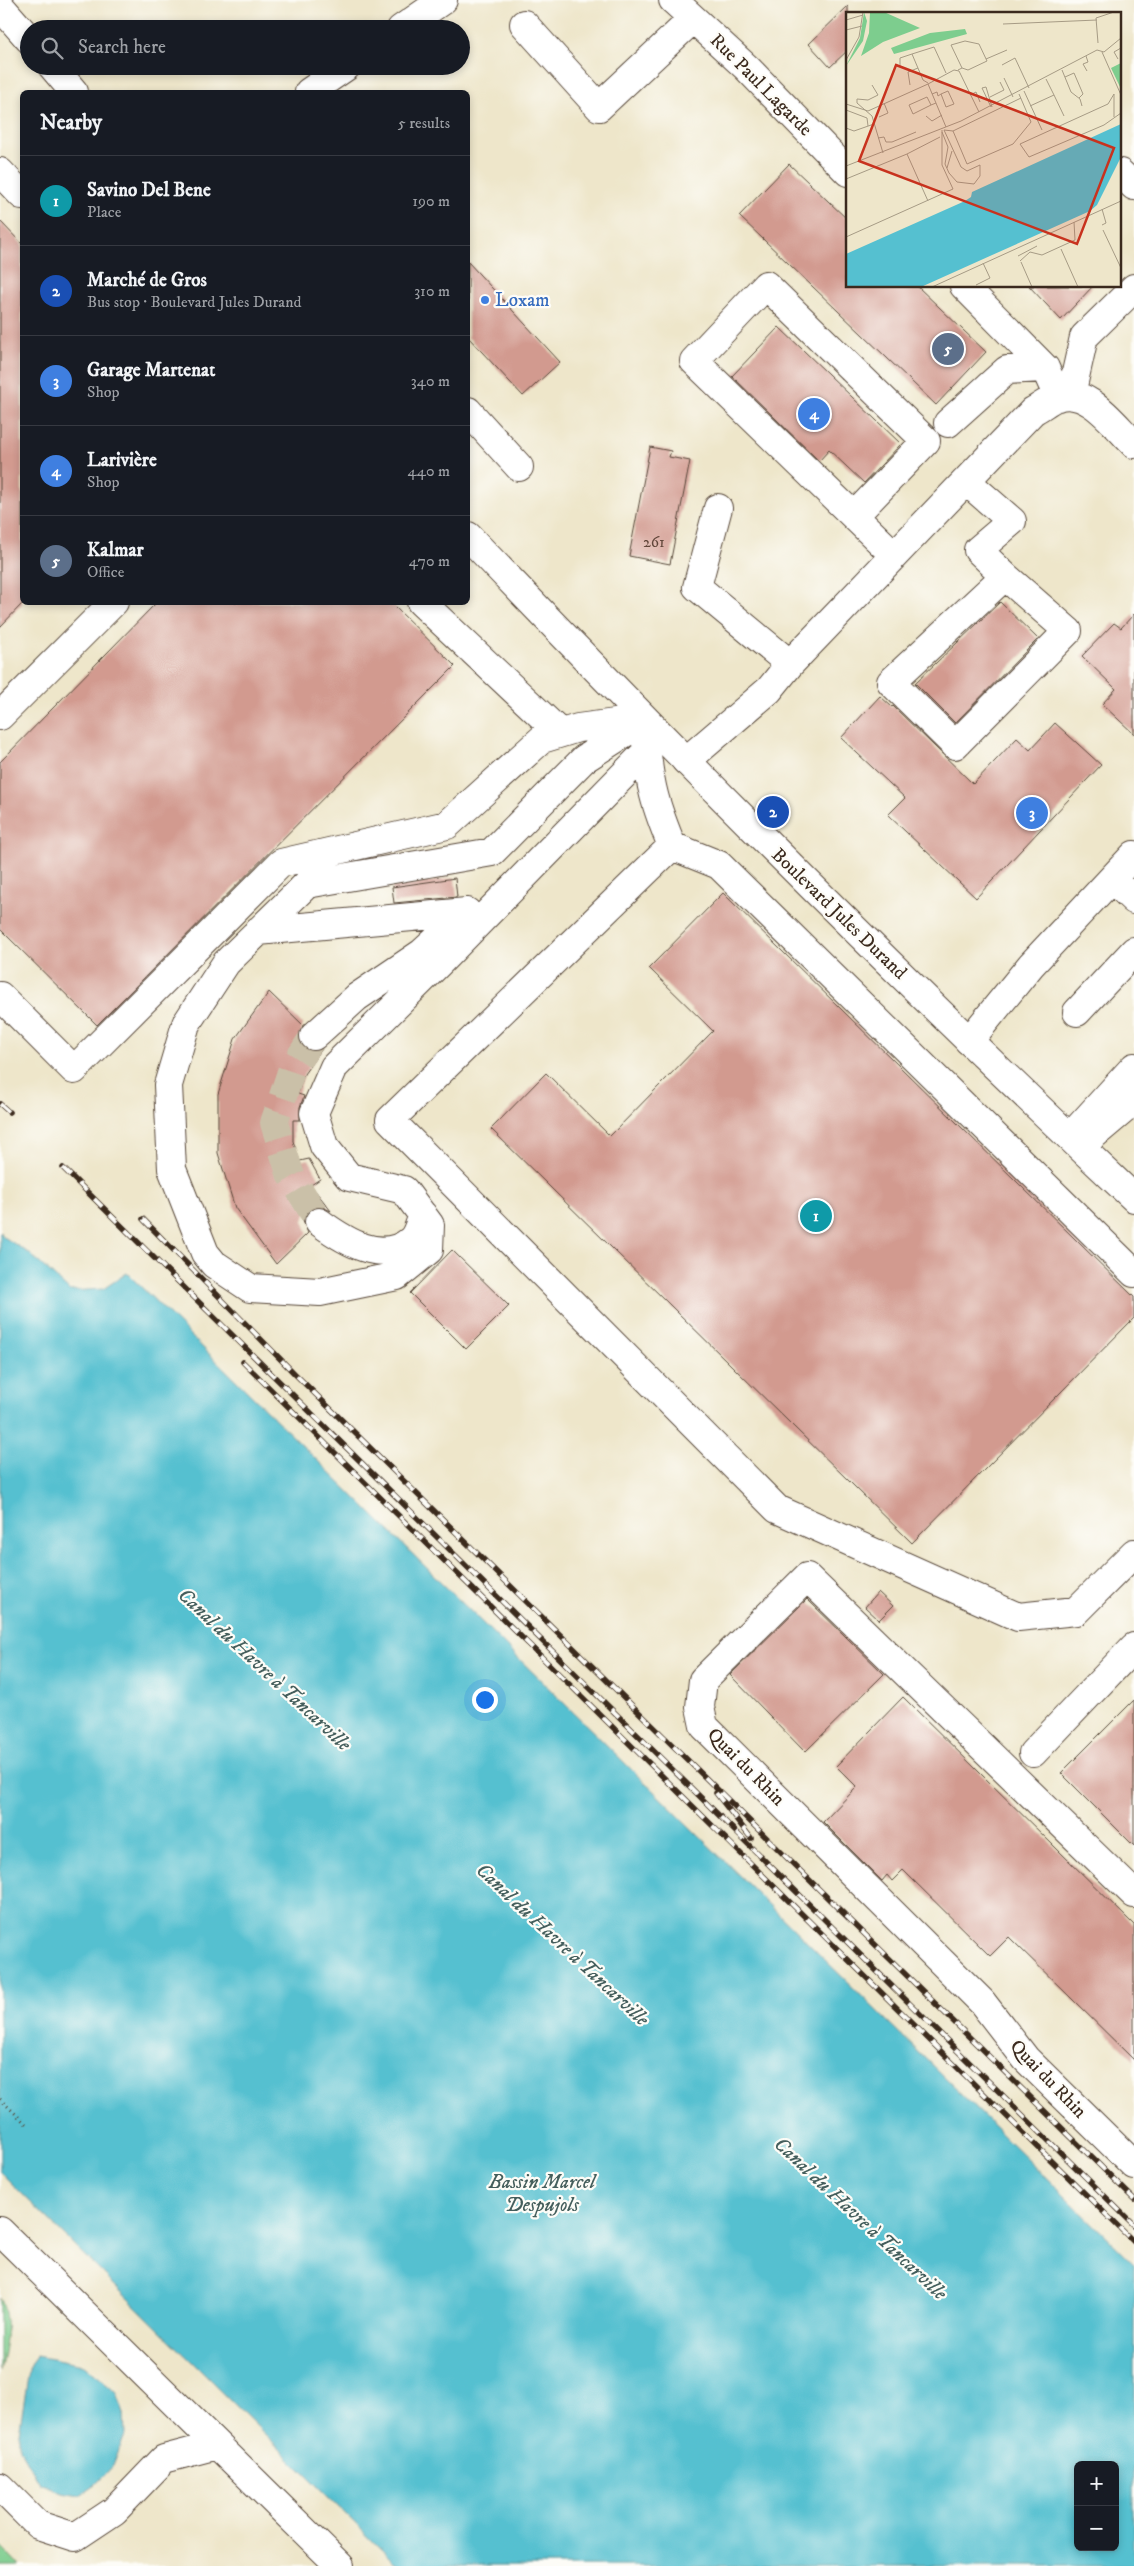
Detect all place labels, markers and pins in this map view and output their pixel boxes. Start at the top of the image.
place label: Loxam [495,289,550,312]
marker: Loxam [479,294,491,306]
pin: 5 [932,330,964,368]
pin: 4 [798,395,830,433]
pin: 2 [757,793,789,831]
pin: 3 [1016,794,1048,832]
pin: 1 [800,1197,832,1235]

